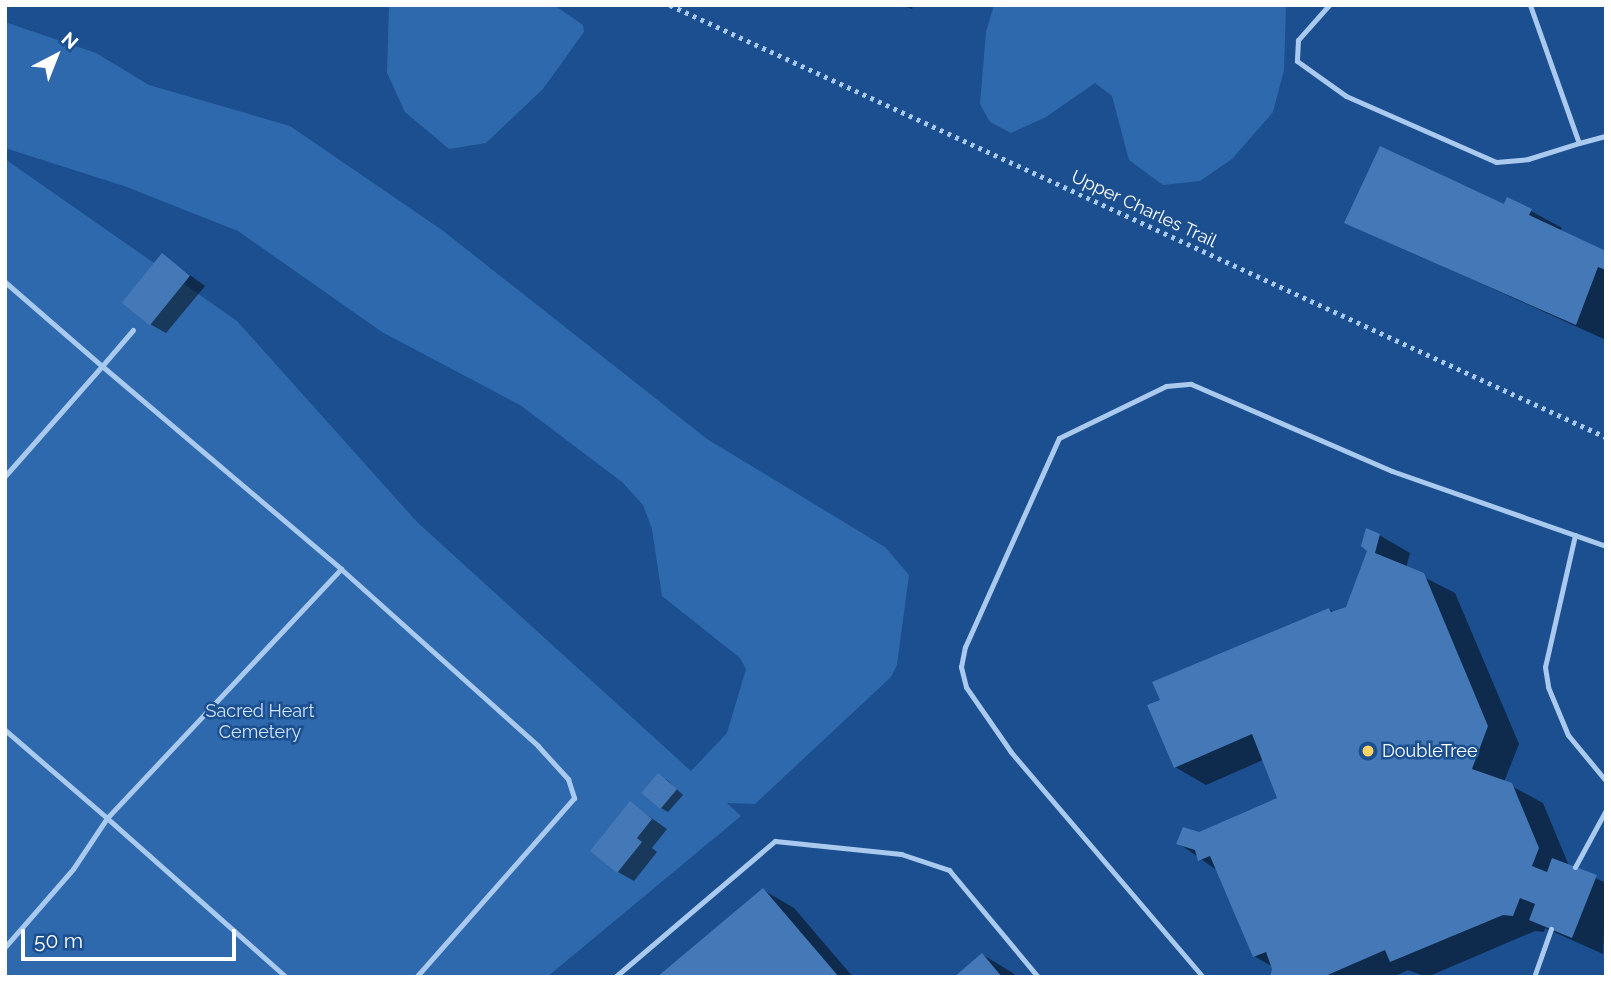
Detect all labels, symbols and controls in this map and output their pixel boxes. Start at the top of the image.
north arrow [21,21,91,91]
text: N [57,27,83,53]
street label: Upper Charles Trail [1067,166,1221,252]
park label: Sacred Heart Cemetery [206,701,314,744]
place label: DoubleTree [1382,740,1477,762]
marker: DoubleTree [1360,743,1376,759]
scale bar [24,916,240,960]
text: 50 m [34,928,83,953]

